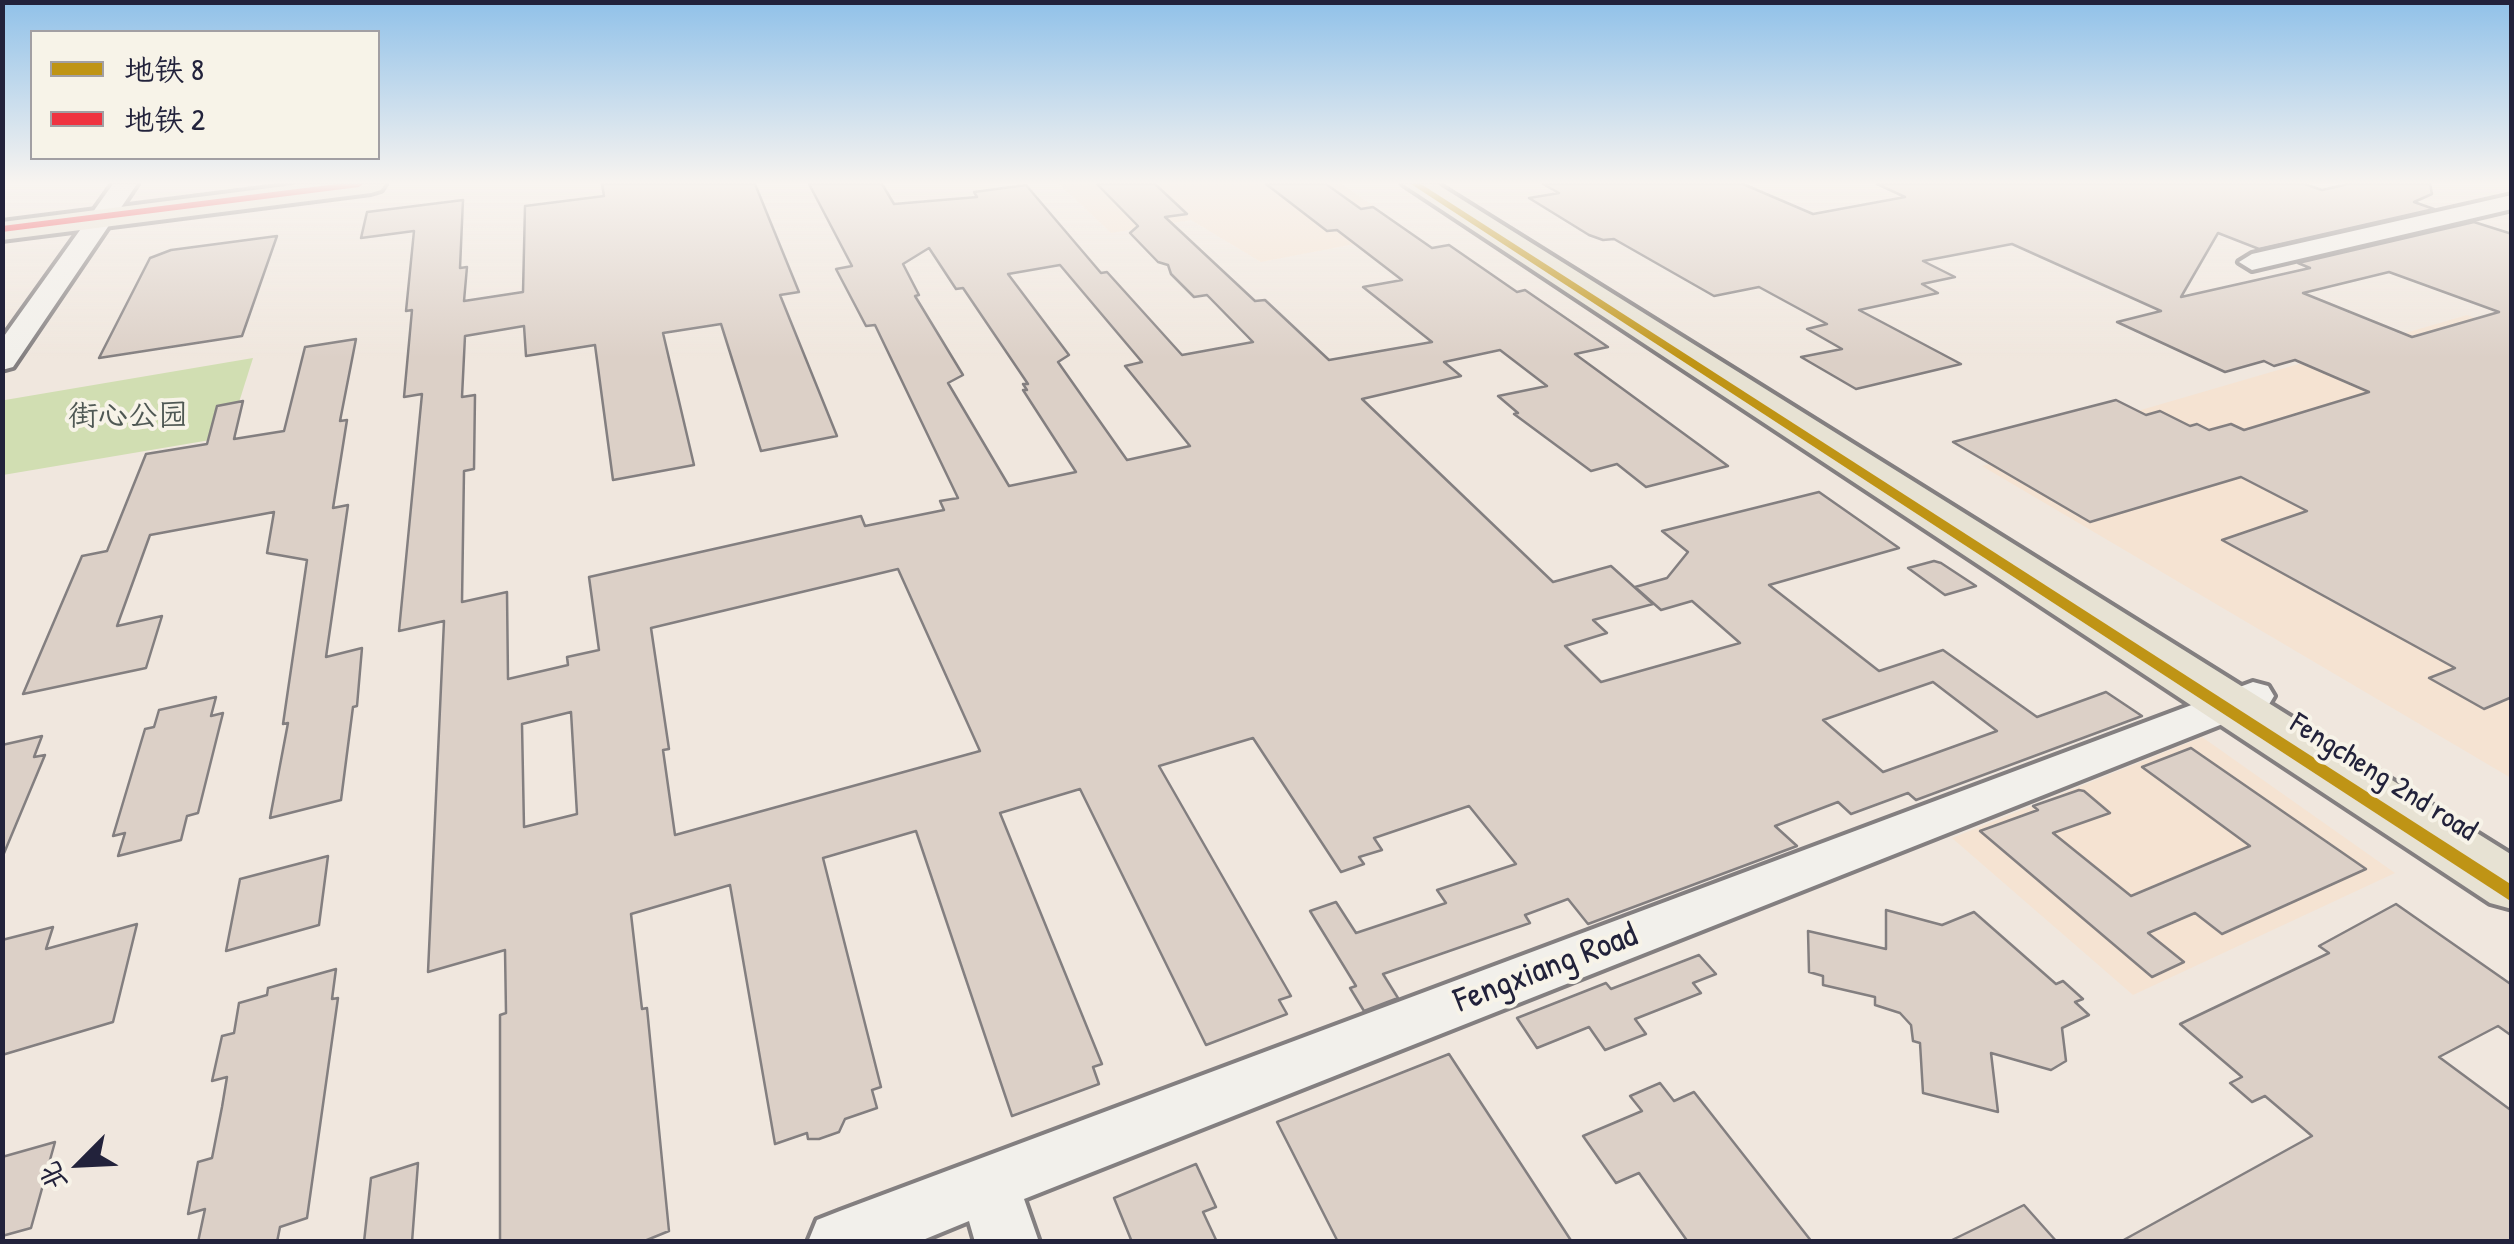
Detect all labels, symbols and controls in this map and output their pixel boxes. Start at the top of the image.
legend [30,30,380,160]
text: 地铁 8 [124,49,204,89]
text: 地铁 2 [124,99,205,139]
park label: 街心公园 [68,399,188,435]
street label: Fengcheng 2nd road [2283,706,2483,850]
street label: Fengxiang Road [1449,915,1643,1023]
north arrow [30,1114,130,1214]
text: 北 [30,1156,76,1197]

